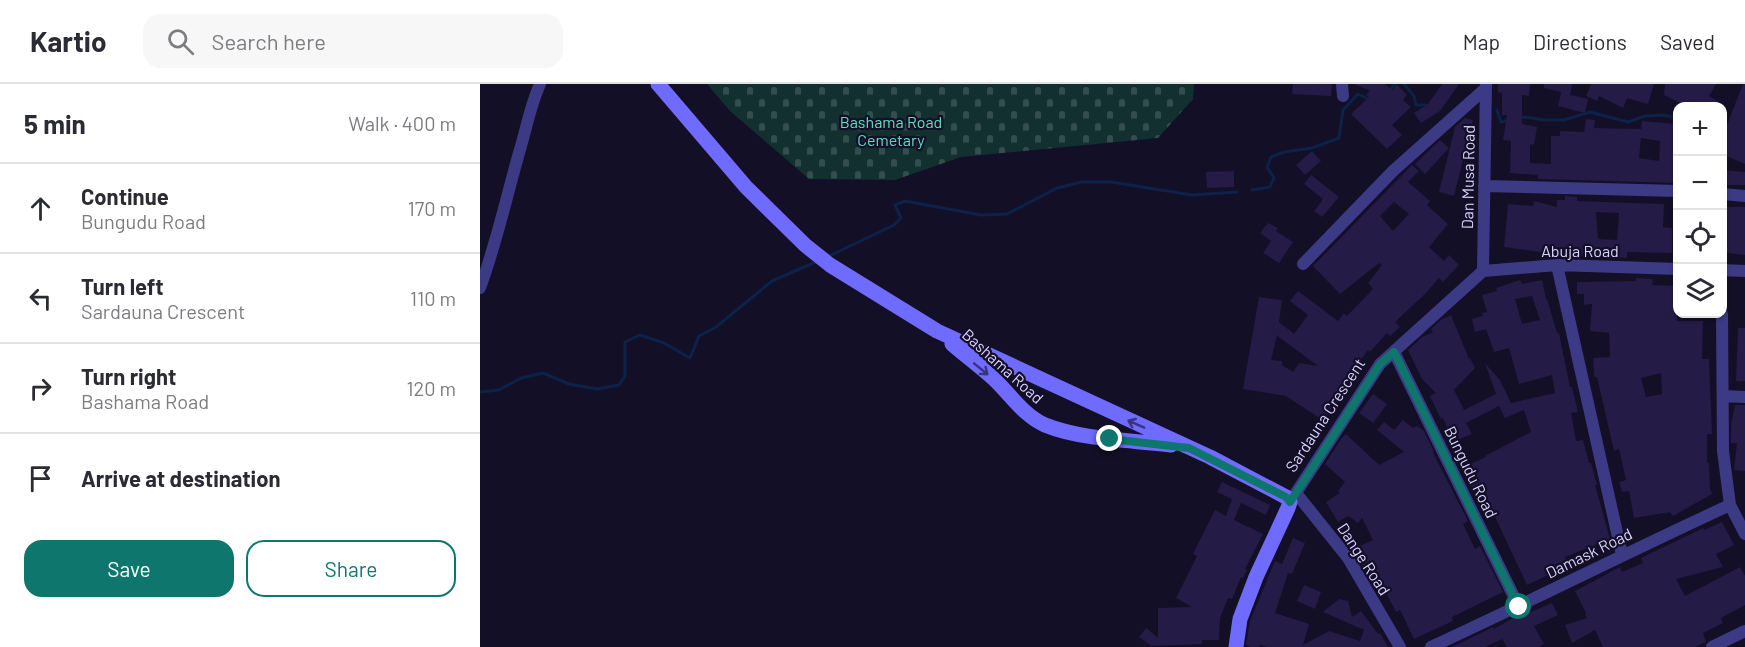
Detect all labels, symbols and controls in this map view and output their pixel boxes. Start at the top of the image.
search box [143,14,563,68]
text: Kartio [30,24,107,58]
icon: search [164,25,197,58]
text: Search here [212,28,326,54]
text: Map [1463,29,1500,54]
text: Directions [1533,29,1627,54]
text: Saved [1660,29,1715,54]
map controls [1673,102,1727,318]
button: + [1673,102,1727,156]
text: 5 min [24,108,86,139]
text: Walk · 400 m [348,111,456,135]
park label: Bashama Road Cemetary [840,112,942,149]
street label: Dan Musa Road [1457,125,1478,229]
button: − [1673,156,1727,210]
text: Continue [81,183,169,209]
icon: ahead [24,192,57,225]
text: 170 m [408,196,456,220]
text: Bungudu Road [81,209,206,233]
button: locate [1673,210,1727,264]
street label: Abuja Road [1541,241,1619,260]
button: layers [1673,264,1727,318]
text: Turn left [81,273,164,299]
icon: left [24,282,57,315]
text: 110 m [410,286,456,310]
text: Sardauna Crescent [81,299,245,323]
street label: Bashama Road [959,324,1048,407]
street label: Sardauna Crescent [1281,354,1368,475]
one-way arrow [973,362,989,375]
text: Turn right [81,363,176,389]
icon: right [24,372,57,405]
text: 120 m [406,376,456,400]
text: Bashama Road [81,389,209,413]
one-way arrow [1127,417,1145,428]
street label: Bungudu Road [1441,423,1502,521]
route end [1096,425,1122,451]
icon: arrive [24,462,57,495]
text: Arrive at destination [81,465,280,491]
street label: Dange Road [1334,519,1395,598]
street label: Damask Road [1543,523,1635,582]
button: Save [24,540,234,597]
button: Share [246,540,456,597]
route start [1505,593,1531,619]

